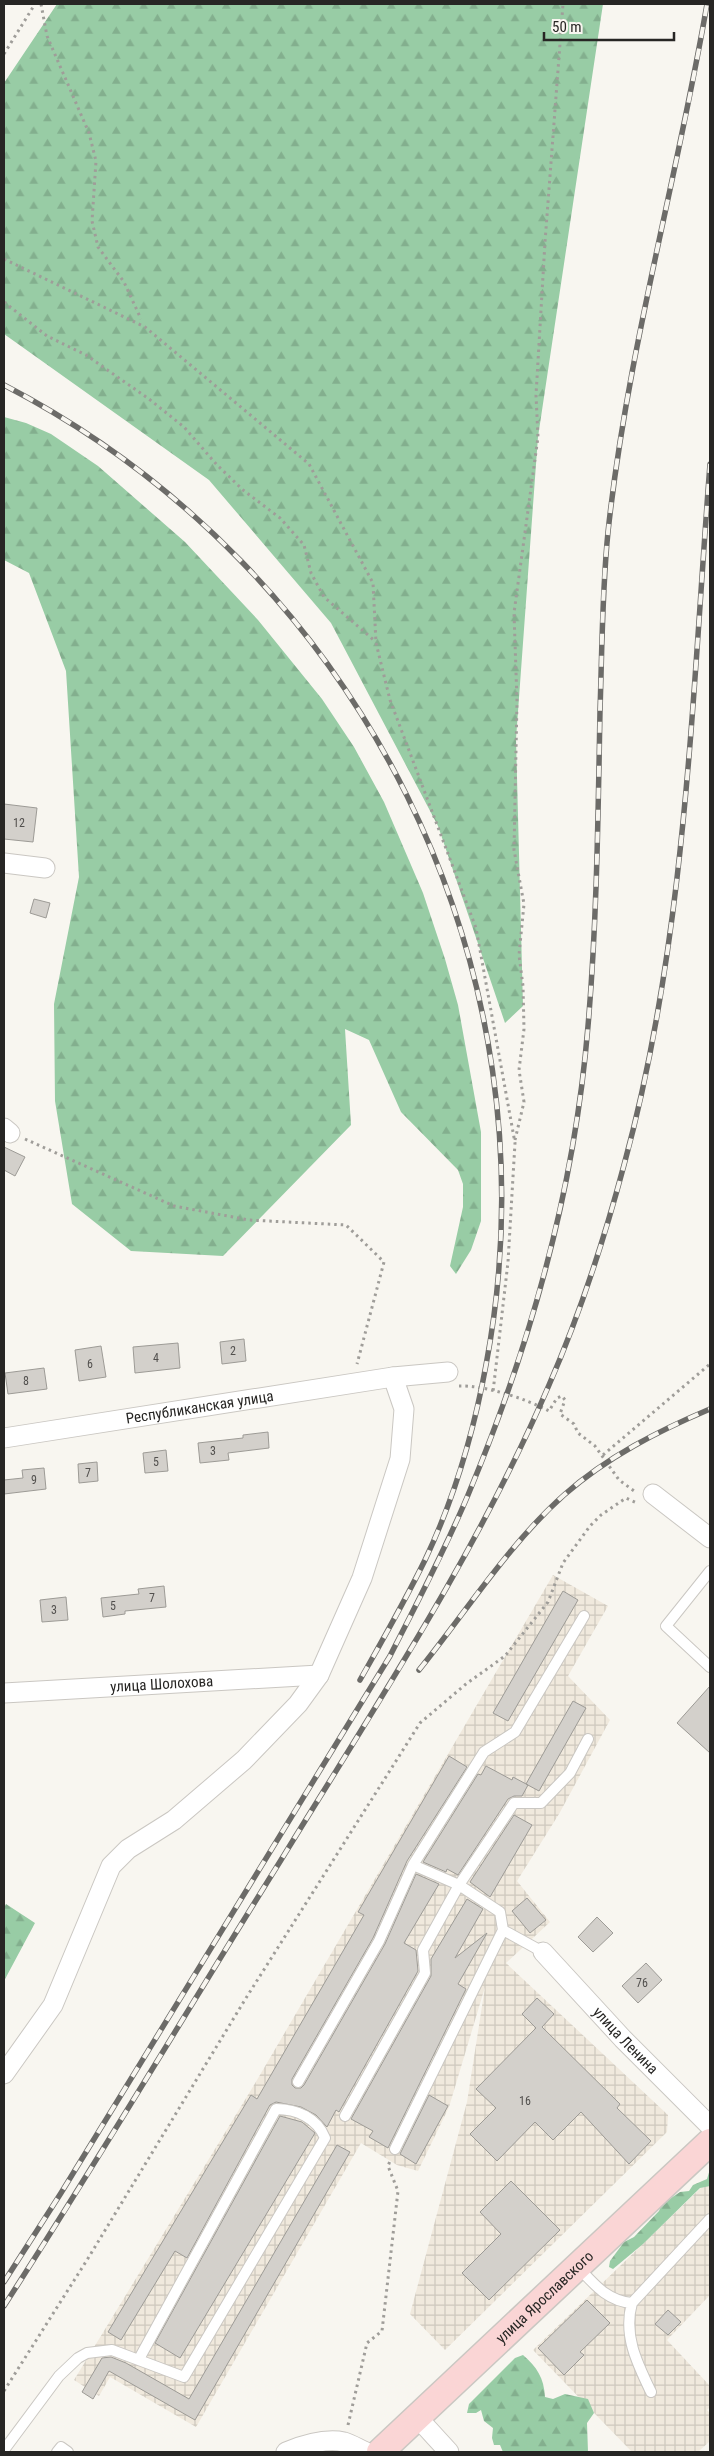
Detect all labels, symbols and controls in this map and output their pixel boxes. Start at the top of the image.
scale bar [544,10,674,42]
text: 50 m [552,18,582,36]
house number: 12 [13,816,25,830]
house number: 2 [230,1344,236,1358]
house number: 4 [153,1351,159,1365]
house number: 6 [87,1357,93,1371]
house number: 8 [23,1374,29,1388]
street label: Республиканская улица [125,1387,275,1428]
house number: 3 [210,1444,216,1458]
house number: 5 [153,1455,159,1469]
house number: 7 [85,1466,91,1480]
house number: 9 [31,1473,37,1487]
house number: 7 [149,1591,155,1605]
house number: 5 [110,1599,116,1613]
house number: 3 [51,1603,57,1617]
street label: улица Шолохова [110,1672,214,1696]
house number: 76 [636,1976,648,1990]
street label: улица Ленина [589,2003,662,2078]
house number: 16 [519,2094,531,2108]
street label: улица Ярославского [492,2247,597,2347]

